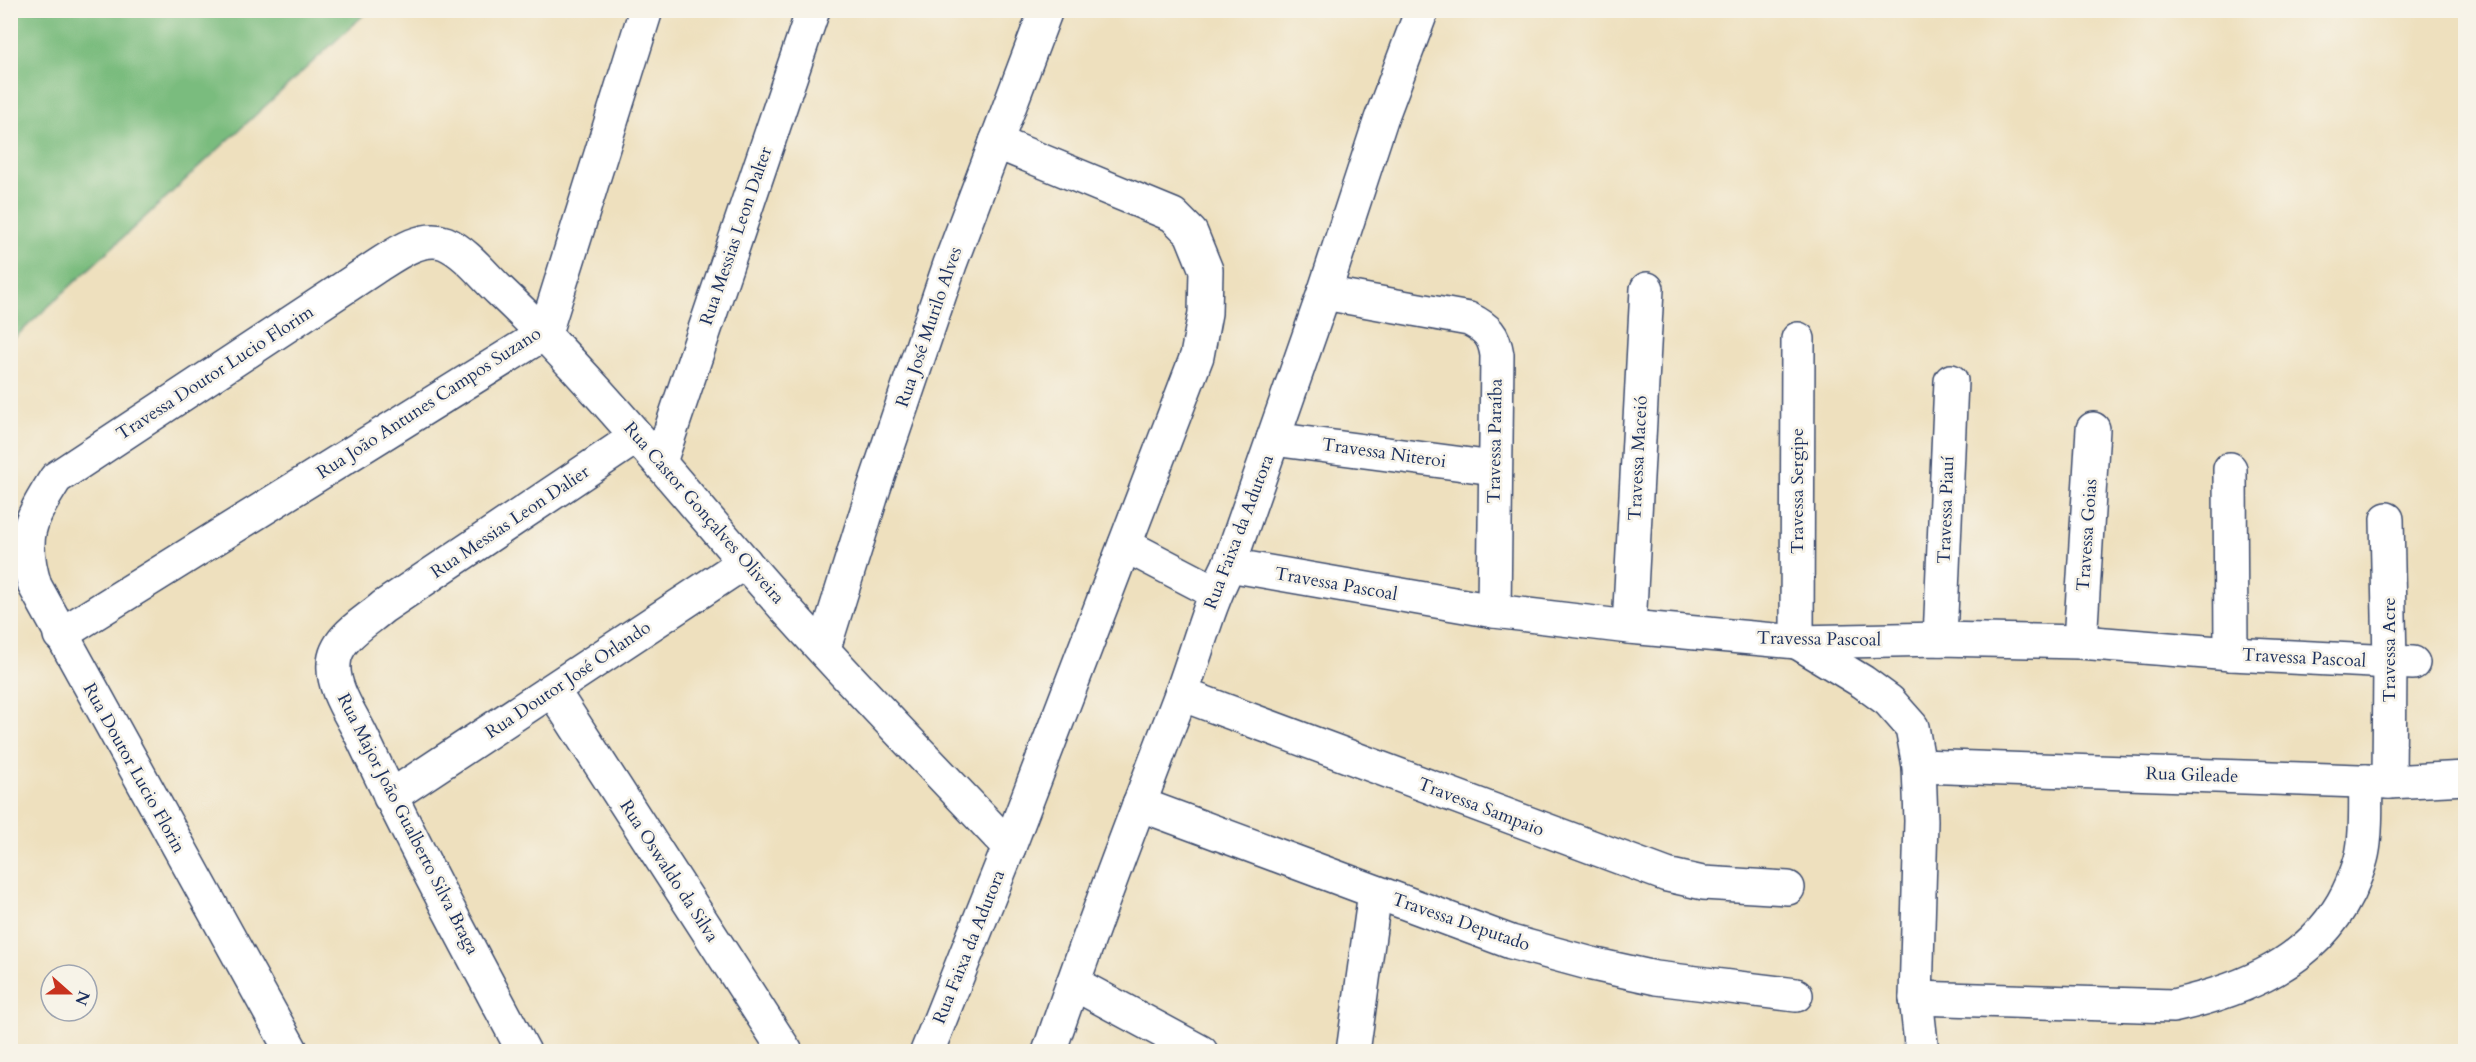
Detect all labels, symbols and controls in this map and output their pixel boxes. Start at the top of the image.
street label: Rua Messias Leon Dalter [694,143,778,329]
street label: Rua José Murilo Alves [890,243,968,411]
street label: Travessa Doutor Lucio Florim [112,299,319,446]
street label: Rua João Antunes Campos Suzano [312,321,546,485]
street label: Travessa Paraíba [1481,378,1509,504]
street label: Travessa Maceió [1622,394,1654,521]
street label: Rua Castor Gonçalves Oliveira [618,416,790,610]
street label: Travessa Sergipe [1785,428,1810,554]
street label: Travessa Niteroi [1320,432,1448,474]
street label: Rua Faixa da Adutora [1198,451,1280,613]
street label: Travessa Piauí [1932,456,1960,564]
street label: Rua Messias Leon Dalier [426,459,595,584]
street label: Travessa Goias [2071,478,2103,592]
street label: Travessa Pascoal [1273,561,1400,607]
street label: Travessa Acre [2377,597,2402,703]
street label: Rua Doutor José Orlando [480,615,656,745]
street label: Travessa Pascoal [1757,625,1882,653]
street label: Travessa Pascoal [2241,642,2367,674]
street label: Rua Doutor Lucio Florin [77,678,192,858]
street label: Rua Major João Gualberto Silva Braga [331,689,485,959]
street label: Rua Gileade [2145,761,2239,789]
street label: Travessa Sampaio [1414,771,1548,843]
street label: Rua Oswaldo da Silva [614,795,725,947]
street label: Rua Faixa da Adutora [927,866,1011,1028]
street label: Travessa Deputado [1389,887,1534,957]
north arrow [39,963,99,1023]
text: N [69,988,95,1009]

